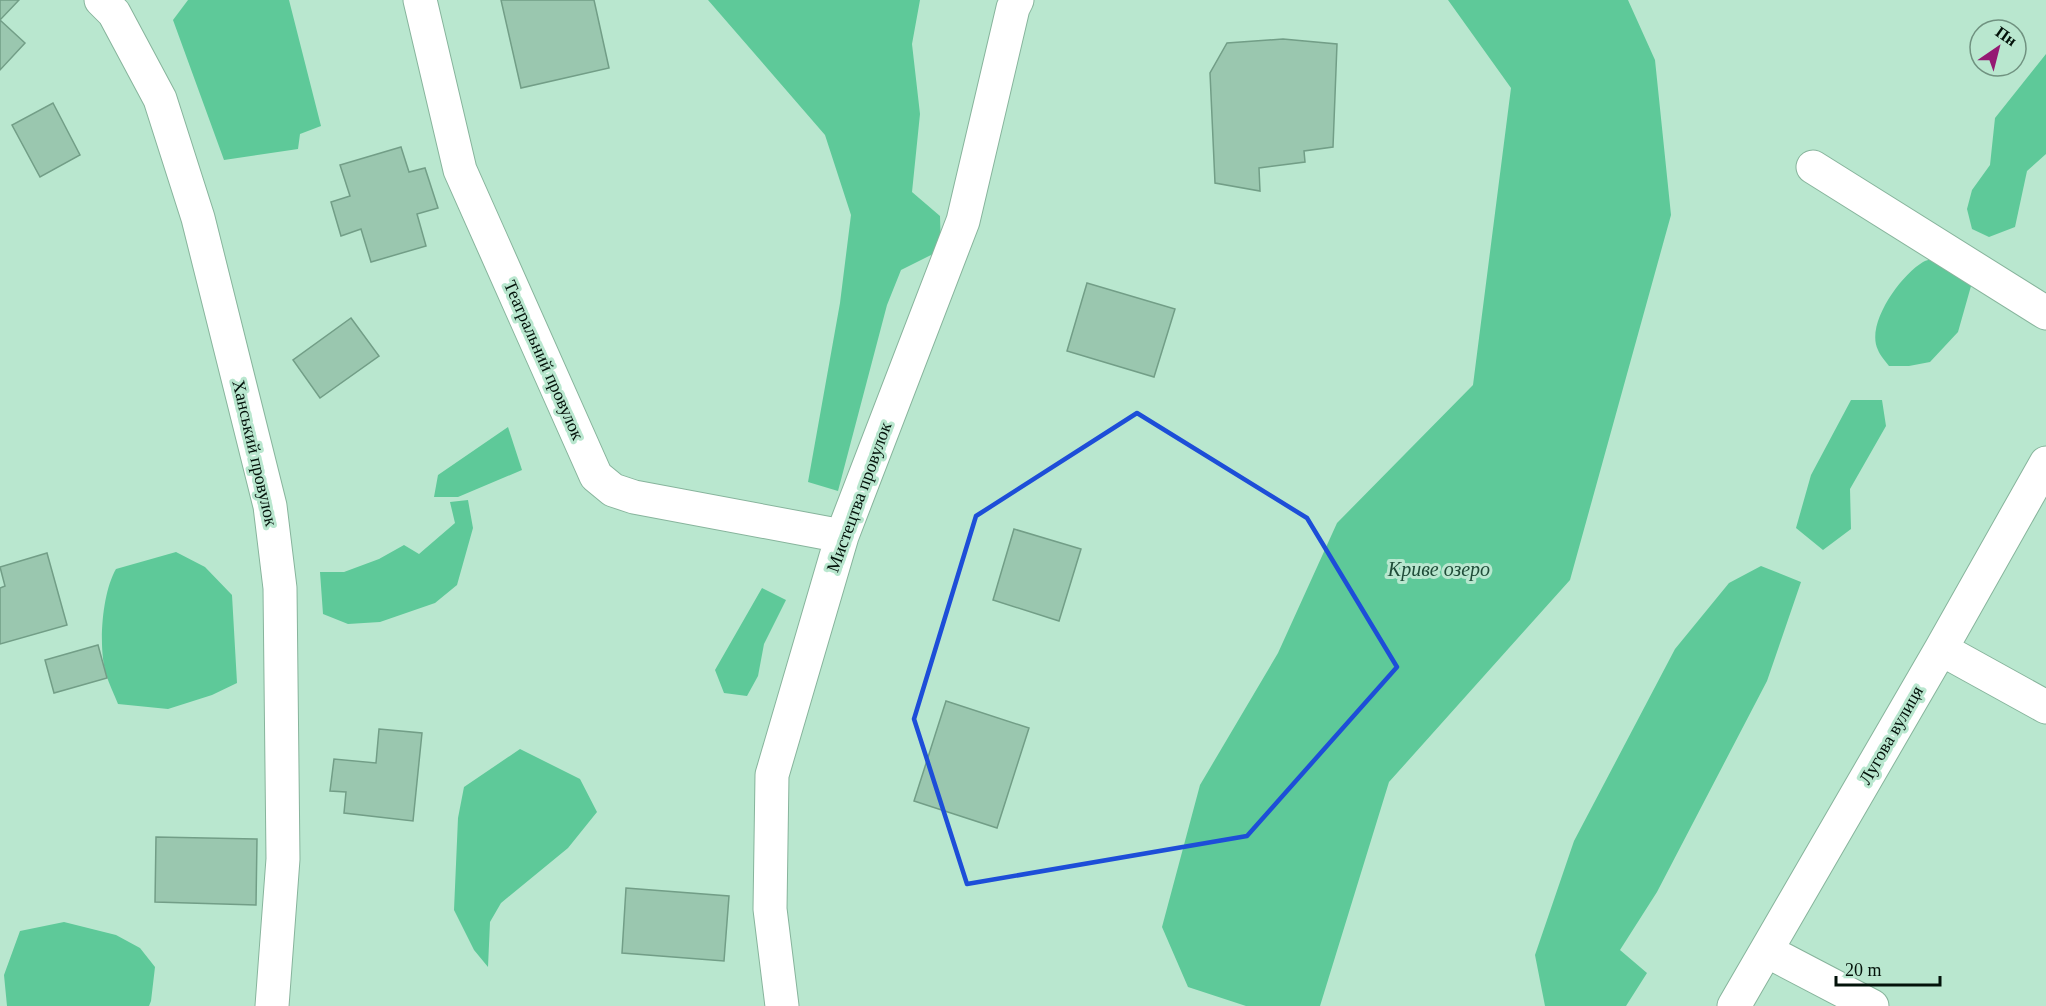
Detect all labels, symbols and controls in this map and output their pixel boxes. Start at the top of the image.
north arrow [1968,18,2028,78]
text: Пн [1993,23,2020,49]
street label: Театральний провулок [500,277,588,443]
street label: Ханський провулок [228,378,282,528]
street label: Мистецтва провулок [823,419,896,575]
water label: Криве озеро [1387,558,1490,581]
street label: Лугова вулиця [1855,682,1927,788]
scale bar [1836,949,1940,987]
text: 20 m [1845,960,1882,980]

